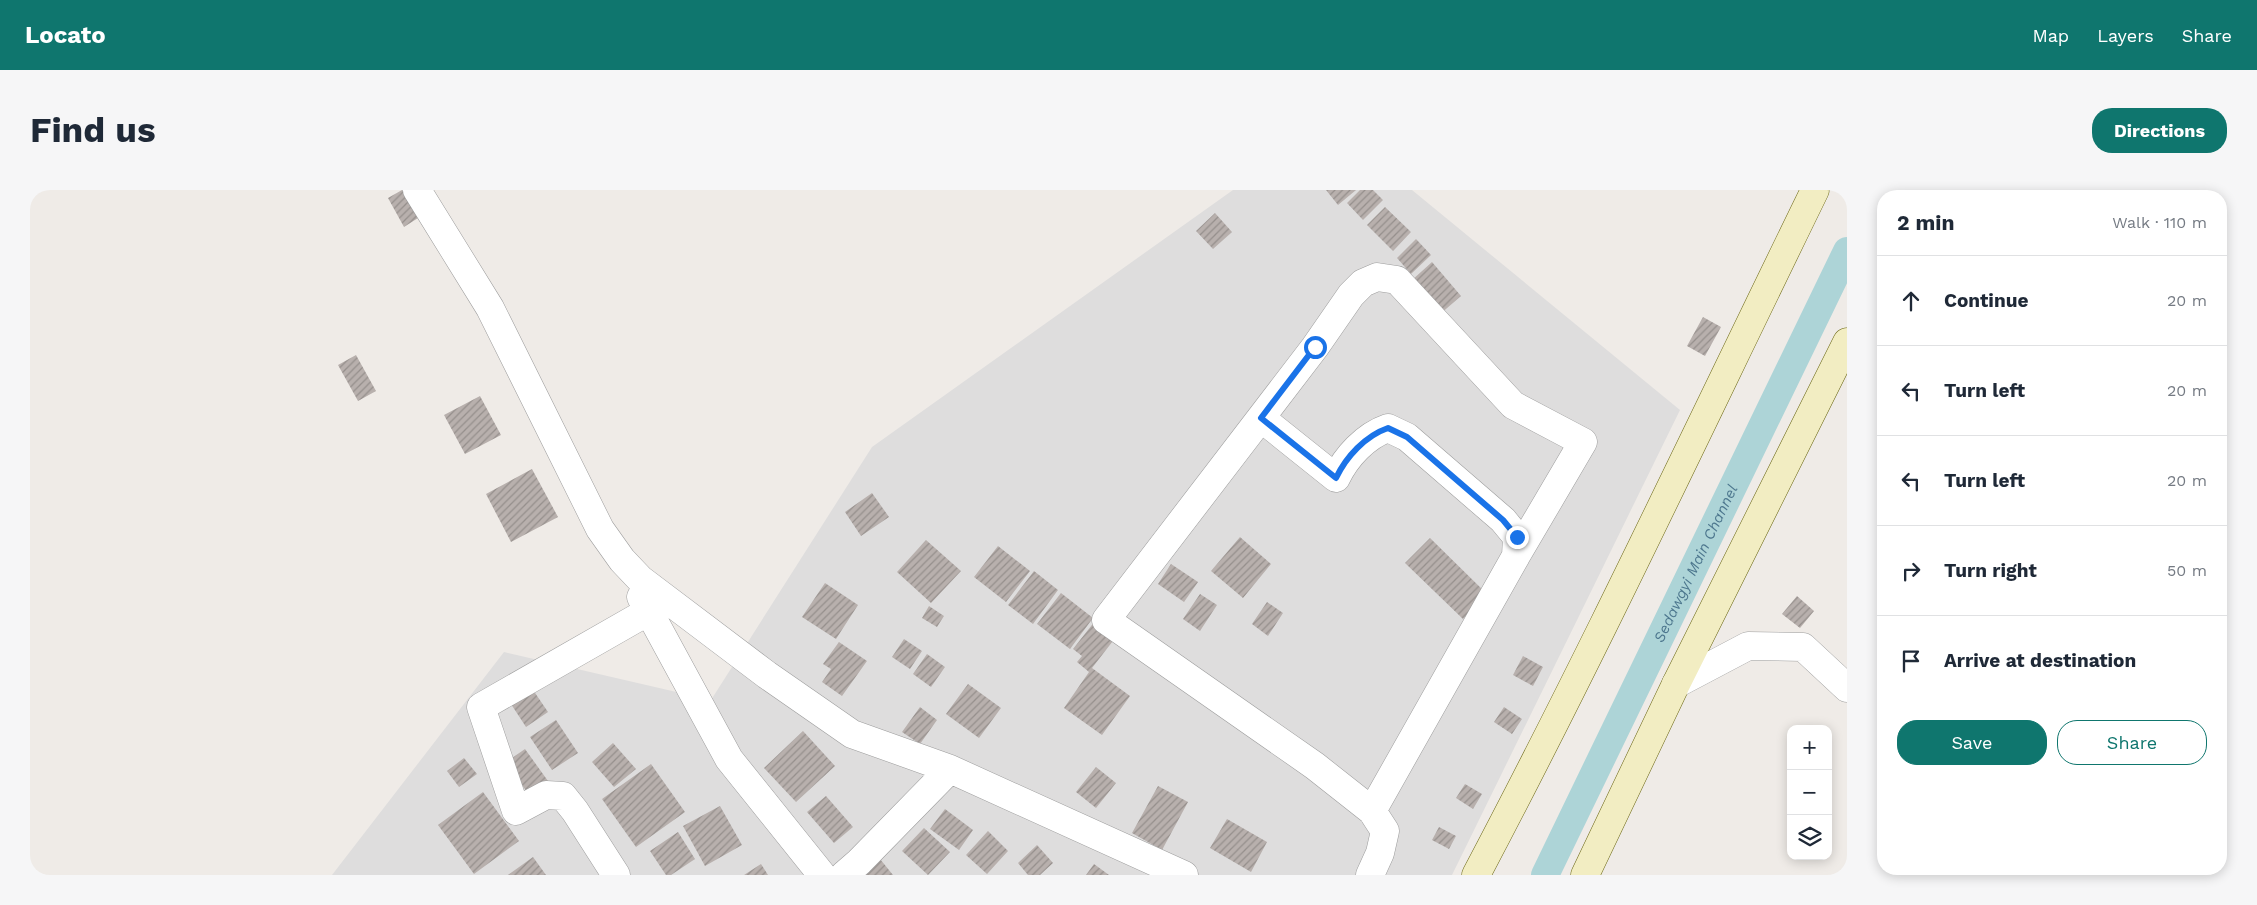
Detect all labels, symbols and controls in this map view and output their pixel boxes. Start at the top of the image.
text: Locato [25,21,106,49]
text: Map [2032,25,2069,46]
text: Layers [2097,25,2154,46]
text: Share [2182,25,2232,46]
button: Directions [2092,108,2227,153]
text: Find us [30,109,156,151]
text: 2 min [1897,210,1954,235]
text: Walk · 110 m [2112,213,2207,232]
icon: ahead [1897,287,1925,315]
text: Continue [1944,289,2028,312]
text: 20 m [2167,291,2207,310]
route start [1304,336,1327,359]
icon: left [1897,377,1925,405]
text: Turn left [1944,379,2025,402]
text: 20 m [2167,381,2207,400]
icon: left [1897,467,1925,495]
text: Turn left [1944,469,2025,492]
text: 20 m [2167,471,2207,490]
water label: Sedawgyi Main Channel [1650,481,1742,645]
route end [1506,526,1529,549]
icon: right [1897,557,1925,585]
text: Turn right [1944,559,2037,582]
text: 50 m [2167,561,2207,580]
icon: arrive [1897,647,1925,675]
text: Arrive at destination [1944,649,2136,672]
button: Save [1897,720,2047,765]
button: Share [2057,720,2207,765]
map controls [1787,725,1832,860]
button: + [1787,725,1832,770]
button: − [1787,770,1832,815]
button: layers [1787,815,1832,860]

